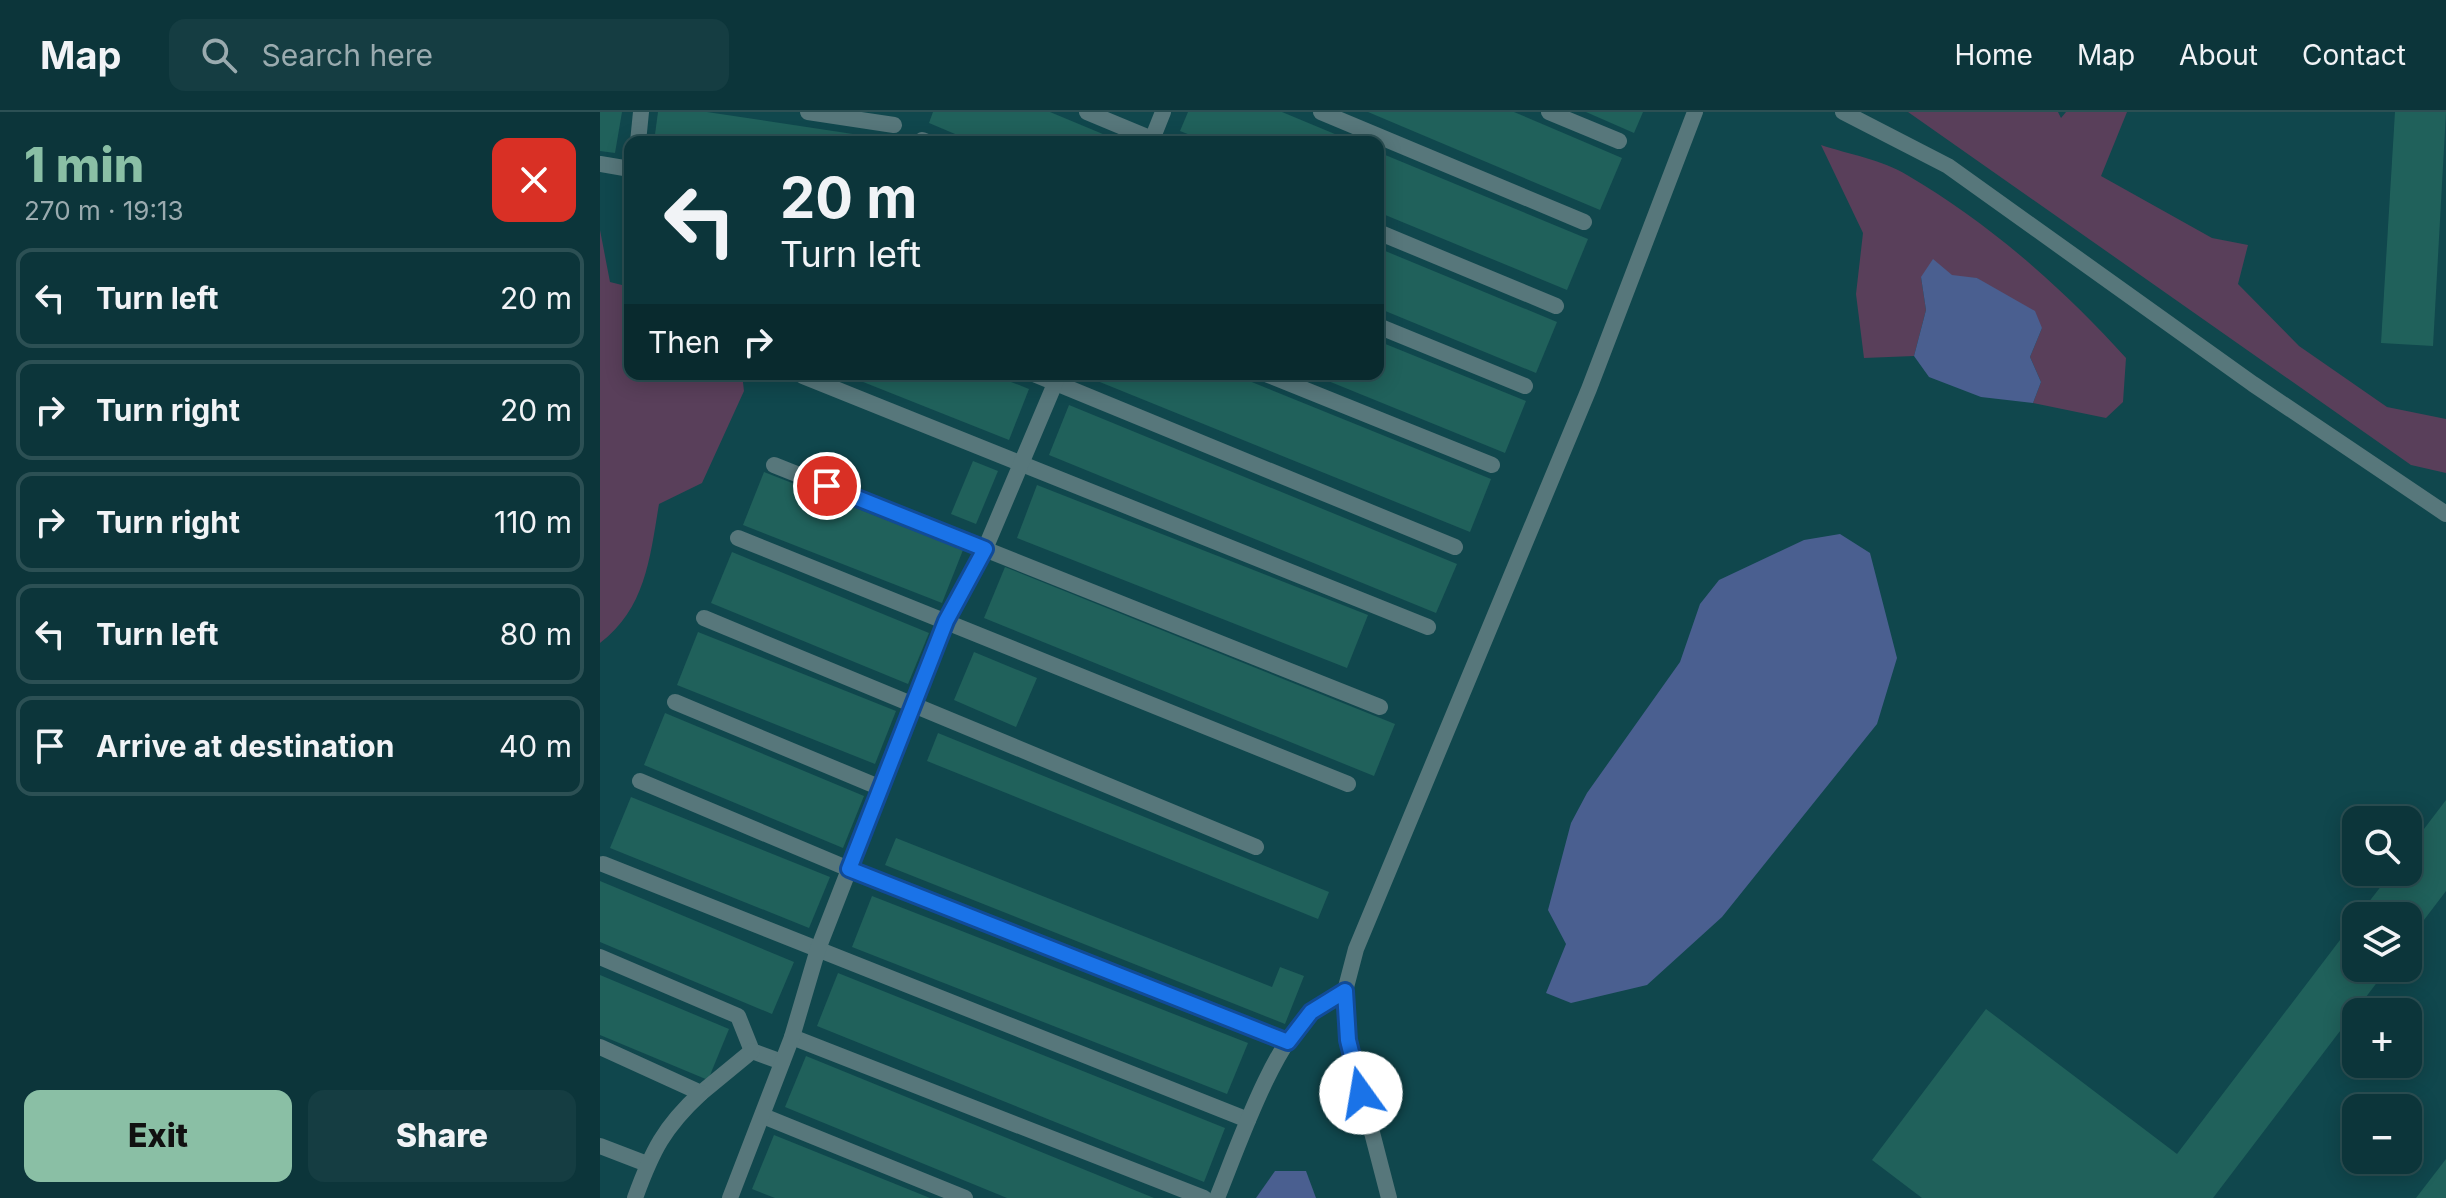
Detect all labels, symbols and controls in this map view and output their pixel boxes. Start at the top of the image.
search box [169,19,729,91]
text: Map [40,32,121,78]
icon: search [197,33,241,77]
text: Search here [261,37,433,73]
text: Home [1954,38,2033,72]
text: Map [2077,38,2135,72]
text: About [2179,38,2258,72]
text: Contact [2302,38,2406,72]
text: 1 min [24,135,144,194]
button: close [492,138,576,222]
text: 20 m [780,164,917,232]
icon: left [648,168,752,272]
text: 270 m · 19:13 [24,195,184,226]
text: Turn left [780,232,921,276]
icon: left [28,276,72,320]
text: Turn left [96,280,218,316]
text: 20 m [500,280,572,316]
icon: right [736,320,780,364]
text: Then [648,324,720,360]
icon: right [28,388,72,432]
text: Turn right [96,392,240,428]
text: 20 m [500,392,572,428]
pin [793,452,861,520]
icon: arrive [805,464,849,508]
icon: right [28,500,72,544]
text: Turn right [96,504,240,540]
text: 110 m [494,504,572,540]
icon: left [28,612,72,656]
text: Turn left [96,616,218,652]
text: 80 m [500,616,572,652]
icon: arrive [28,724,72,768]
text: Arrive at destination [96,728,394,764]
text: 40 m [499,728,572,764]
map controls [2342,806,2422,1174]
button: search [2342,806,2422,886]
button: layers [2342,902,2422,982]
button: + [2342,998,2422,1078]
position arrow [1319,1051,1403,1135]
button: Exit [24,1090,292,1182]
button: Share [308,1090,576,1182]
button: − [2342,1094,2422,1174]

